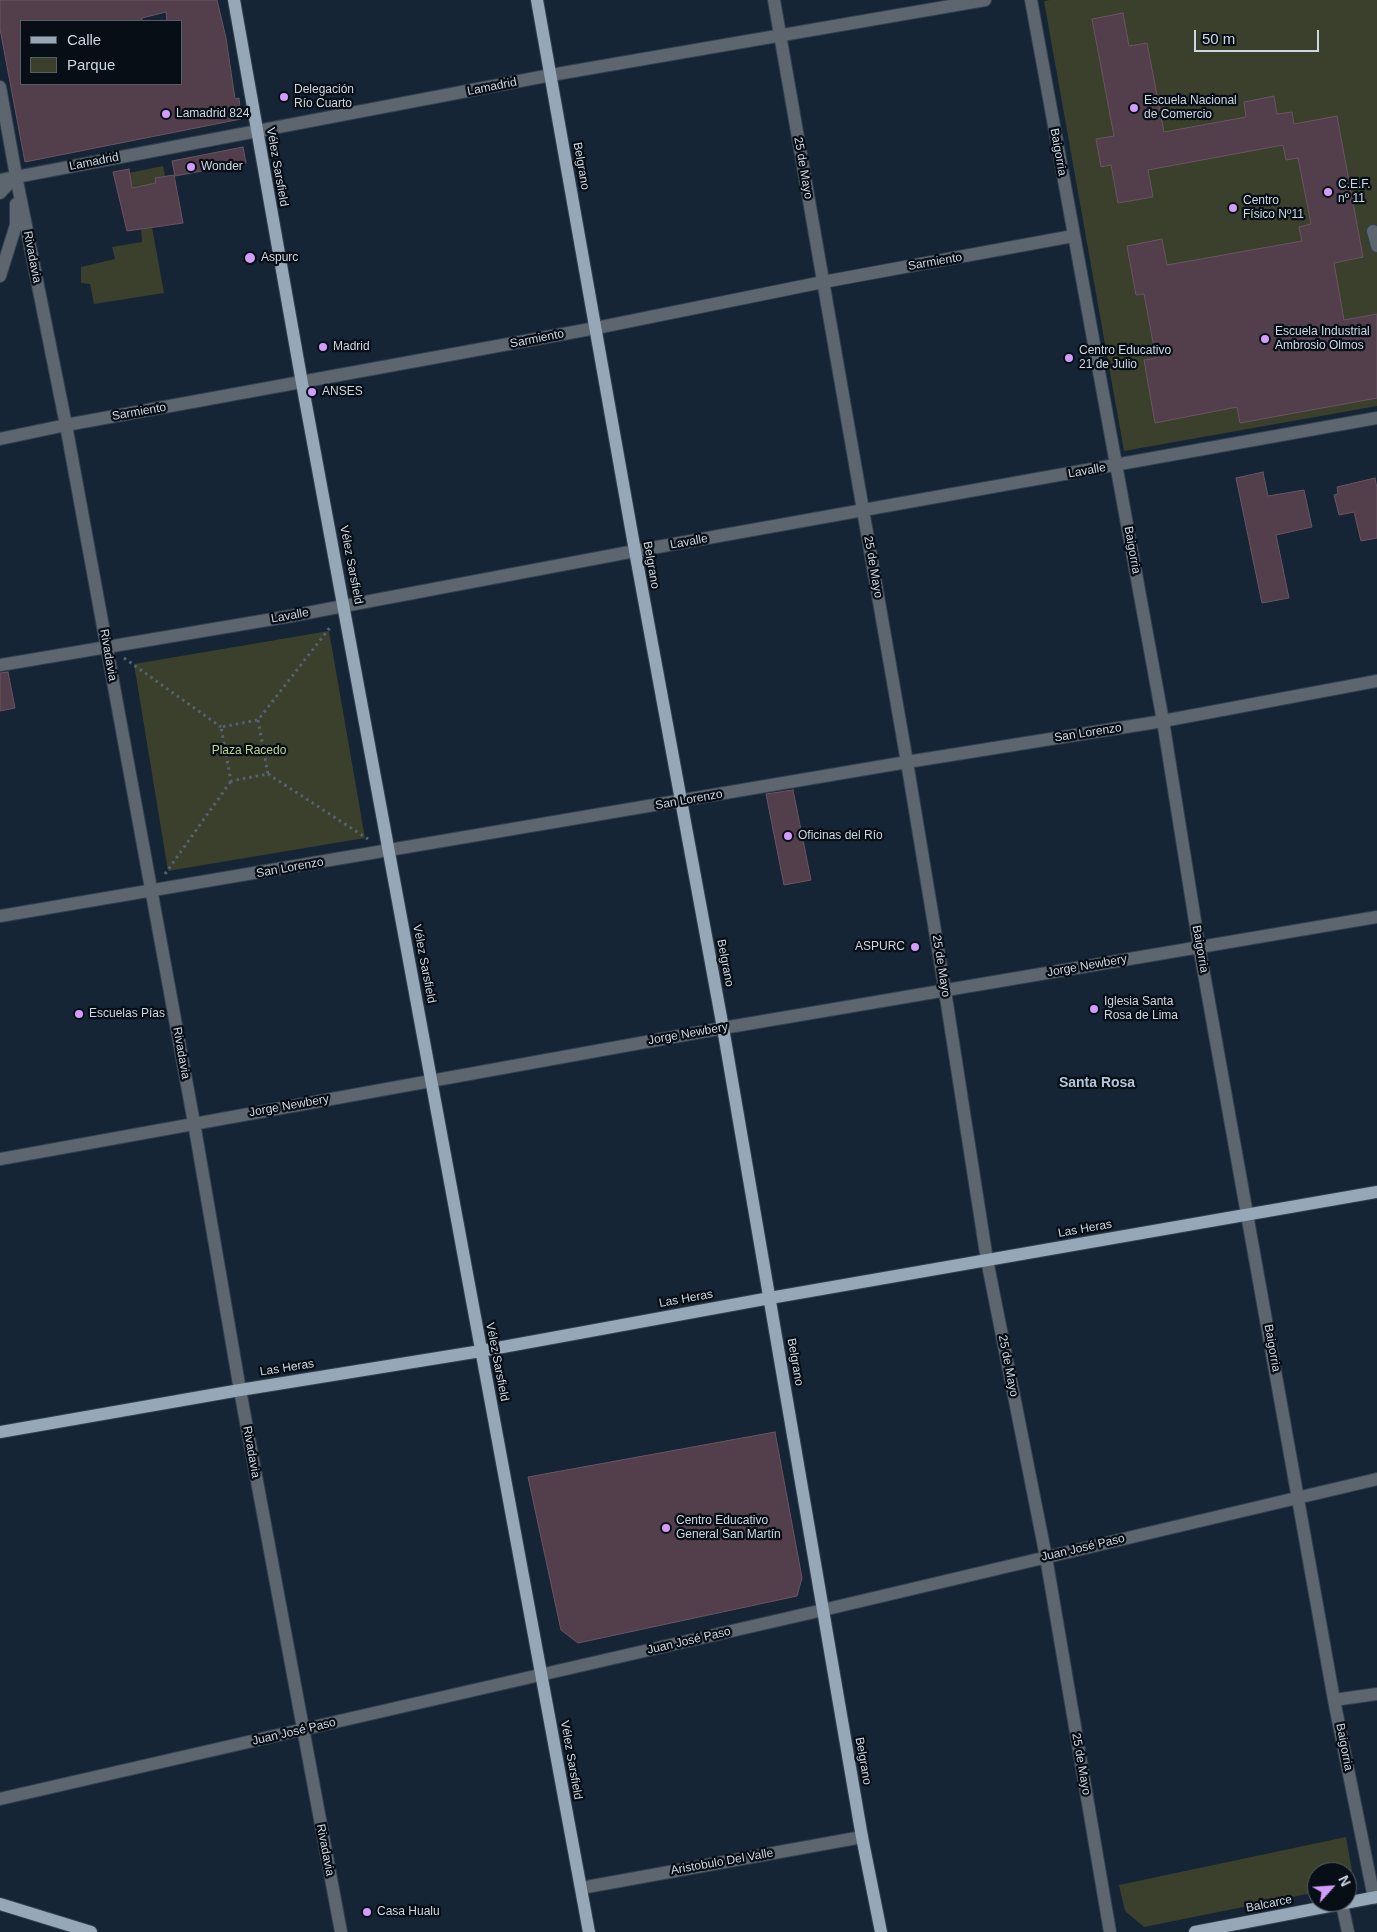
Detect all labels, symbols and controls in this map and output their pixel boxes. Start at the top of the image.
legend [20,20,182,85]
scale bar [1197,20,1322,52]
text: 50 m [1202,30,1235,47]
text: Calle [67,31,101,48]
text: Parque [67,56,115,73]
street label: Lamadrid [466,75,518,99]
place label: Delegación Río Cuarto [294,83,354,111]
marker: Delegación Río Cuarto [278,91,290,103]
place label: Escuela Nacional de Comercio [1144,94,1237,122]
marker: Escuela Nacional de Comercio [1128,102,1140,114]
place label: Lamadrid 824 [176,107,249,121]
marker: Lamadrid 824 [160,108,172,120]
street label: Vélez Sarsfield [263,126,291,208]
street label: Baigorria [1047,127,1069,177]
street label: 25 de Mayo [790,136,816,200]
street label: Belgrano [570,141,592,191]
street label: Lamadrid [68,150,120,174]
place label: Wonder [201,160,243,174]
marker: Wonder [185,161,197,173]
place label: C.E.F. nº 11 [1338,178,1371,206]
marker: C.E.F. nº 11 [1322,186,1334,198]
place label: Centro Físico Nº11 [1243,194,1304,222]
marker: Centro Físico Nº11 [1227,202,1239,214]
street label: Rivadavia [20,230,44,284]
street label: Sarmiento [907,250,963,274]
marker: Aspurc [243,251,257,265]
place label: Aspurc [261,251,298,265]
place label: Escuela Industrial Ambrosio Olmos [1275,325,1370,353]
street label: Sarmiento [509,327,565,351]
marker: Escuela Industrial Ambrosio Olmos [1259,333,1271,345]
place label: Madrid [333,340,370,354]
marker: Madrid [317,341,329,353]
place label: Centro Educativo 21 de Julio [1079,344,1171,372]
marker: Centro Educativo 21 de Julio [1063,352,1075,364]
place label: ANSES [322,385,363,399]
marker: ANSES [306,386,318,398]
street label: Sarmiento [111,400,167,424]
street label: Lavalle [1067,461,1107,481]
street label: Vélez Sarsfield [336,524,366,606]
street label: Baigorria [1121,525,1143,575]
street label: Lavalle [669,532,709,552]
street label: 25 de Mayo [860,535,886,599]
street label: Belgrano [640,540,662,590]
street label: Lavalle [270,606,310,626]
street label: Rivadavia [96,628,120,682]
street label: San Lorenzo [1053,721,1123,745]
park label: Plaza Racedo [212,744,286,758]
street label: San Lorenzo [654,787,724,813]
place label: Oficinas del Río [798,829,883,843]
marker: Oficinas del Río [782,830,794,842]
street label: San Lorenzo [255,855,325,881]
street label: Vélez Sarsfield [409,923,439,1005]
street label: Baigorria [1189,924,1211,974]
street label: 25 de Mayo [929,934,953,998]
street label: Belgrano [713,938,737,988]
place label: ASPURC [855,940,905,954]
marker: ASPURC [909,941,921,953]
street label: Jorge Newbery [1046,952,1128,980]
place label: Iglesia Santa Rosa de Lima [1104,995,1178,1023]
marker: Iglesia Santa Rosa de Lima [1088,1003,1100,1015]
place label: Escuelas Pías [89,1007,165,1021]
marker: Escuelas Pías [73,1008,85,1020]
street label: Jorge Newbery [647,1020,729,1048]
street label: Rivadavia [169,1026,193,1080]
district label: Santa Rosa [1059,1075,1135,1091]
street label: Jorge Newbery [248,1092,330,1120]
street label: Las Heras [1057,1217,1113,1241]
street label: Las Heras [658,1287,714,1311]
street label: Vélez Sarsfield [482,1321,512,1403]
street label: Baigorria [1261,1323,1283,1373]
street label: 25 de Mayo [995,1334,1021,1398]
street label: Belgrano [784,1337,806,1387]
street label: Las Heras [259,1357,315,1379]
street label: Rivadavia [239,1425,263,1479]
place label: Centro Educativo General San Martín [676,1514,781,1542]
marker: Centro Educativo General San Martín [660,1522,672,1534]
street label: Juan José Paso [1040,1531,1126,1565]
street label: Juan José Paso [646,1624,732,1658]
street label: Juan José Paso [251,1715,337,1749]
street label: Vélez Sarsfield [557,1719,585,1801]
street label: Baigorria [1332,1722,1356,1772]
street label: 25 de Mayo [1068,1732,1094,1796]
street label: Belgrano [852,1736,874,1786]
street label: Rivadavia [313,1823,337,1877]
street label: Aristobulo Del Valle [670,1846,774,1878]
north arrow [1307,1862,1357,1912]
text: N [1335,1873,1354,1889]
street label: Balcarce [1245,1892,1293,1916]
place label: Casa Hualu [377,1905,440,1919]
marker: Casa Hualu [361,1906,373,1918]

